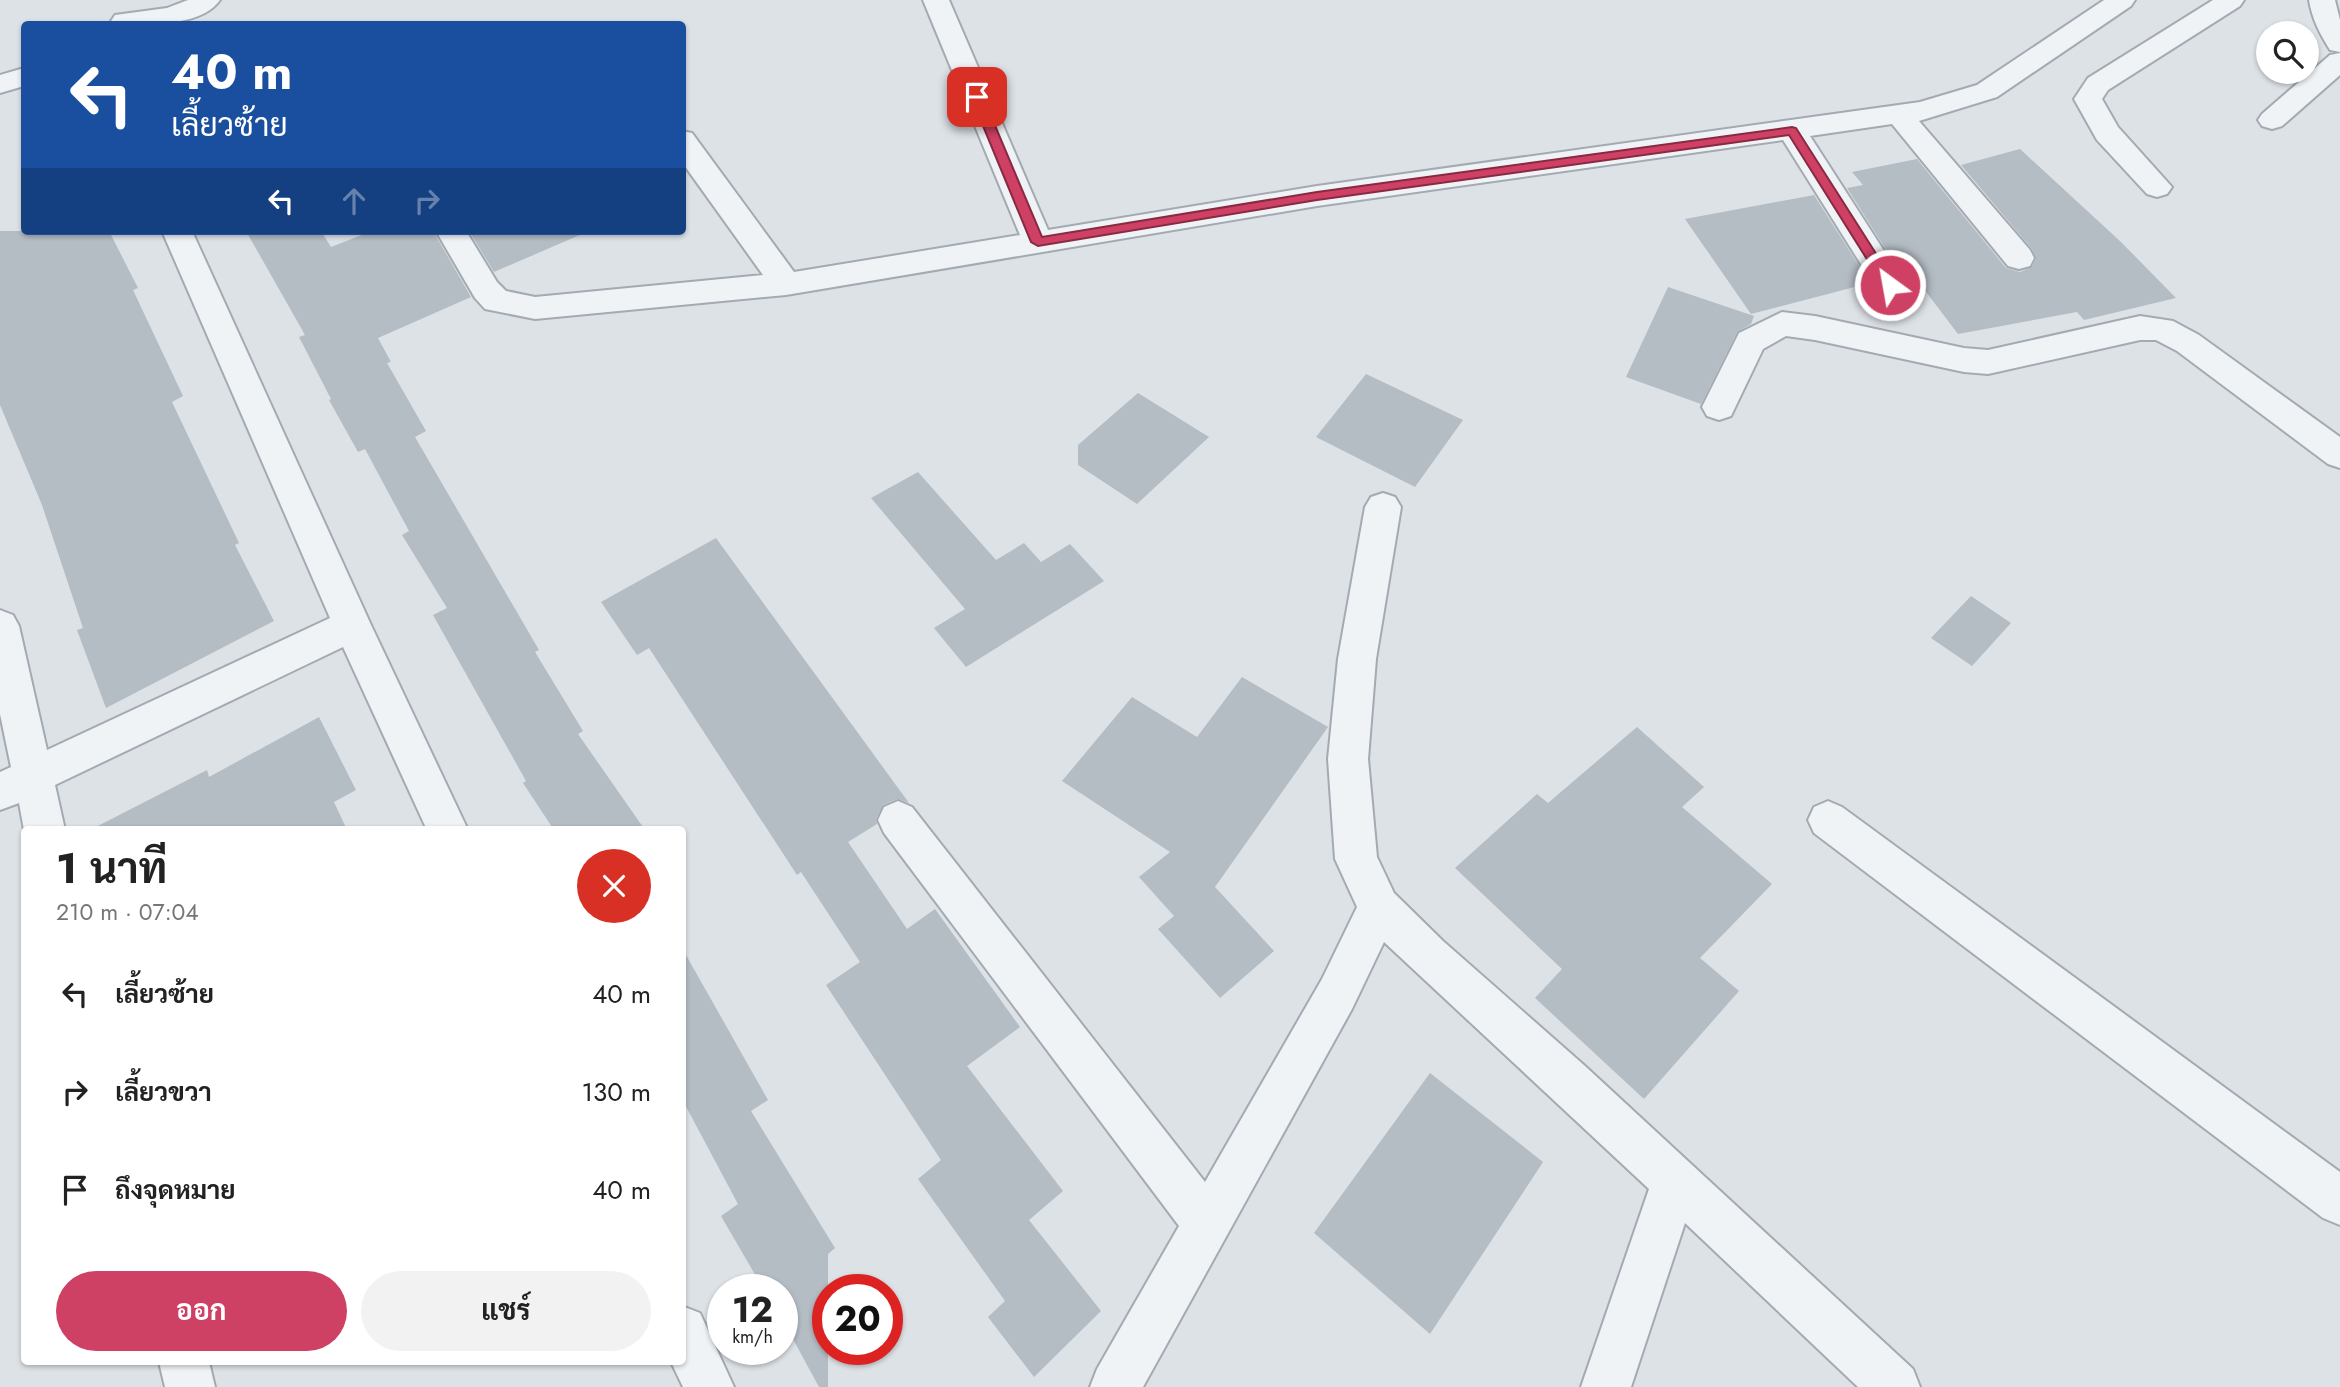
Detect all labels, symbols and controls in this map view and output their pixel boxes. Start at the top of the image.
map controls [2256,21,2319,84]
button: search [2256,21,2319,84]
text: 40 m [171,37,293,107]
icon: left [56,49,147,140]
pin [947,67,1007,127]
icon: arrive [958,78,996,116]
text: เลี้ยวซ้าย [171,102,288,148]
icon: left [262,182,300,220]
icon: ahead [335,182,373,220]
icon: right [408,182,446,220]
position arrow [1853,248,1927,322]
text: 1 นาที [56,838,167,899]
button: close [577,849,651,923]
text: 210 m · 07:04 [56,895,199,929]
icon: left [56,975,94,1013]
text: เลี้ยวซ้าย [115,975,214,1013]
text: 40 m [592,975,651,1013]
icon: right [56,1073,94,1111]
text: เลี้ยวขวา [115,1073,212,1111]
text: 130 m [581,1073,651,1111]
icon: arrive [56,1171,94,1209]
text: ถึงจุดหมาย [115,1171,236,1209]
text: 40 m [592,1171,651,1209]
button: ออก [56,1271,347,1351]
button: แชร์ [361,1271,651,1351]
speed limit sign: 20 [812,1274,903,1365]
text: 12 [732,1285,773,1335]
text: km/h [732,1324,773,1350]

